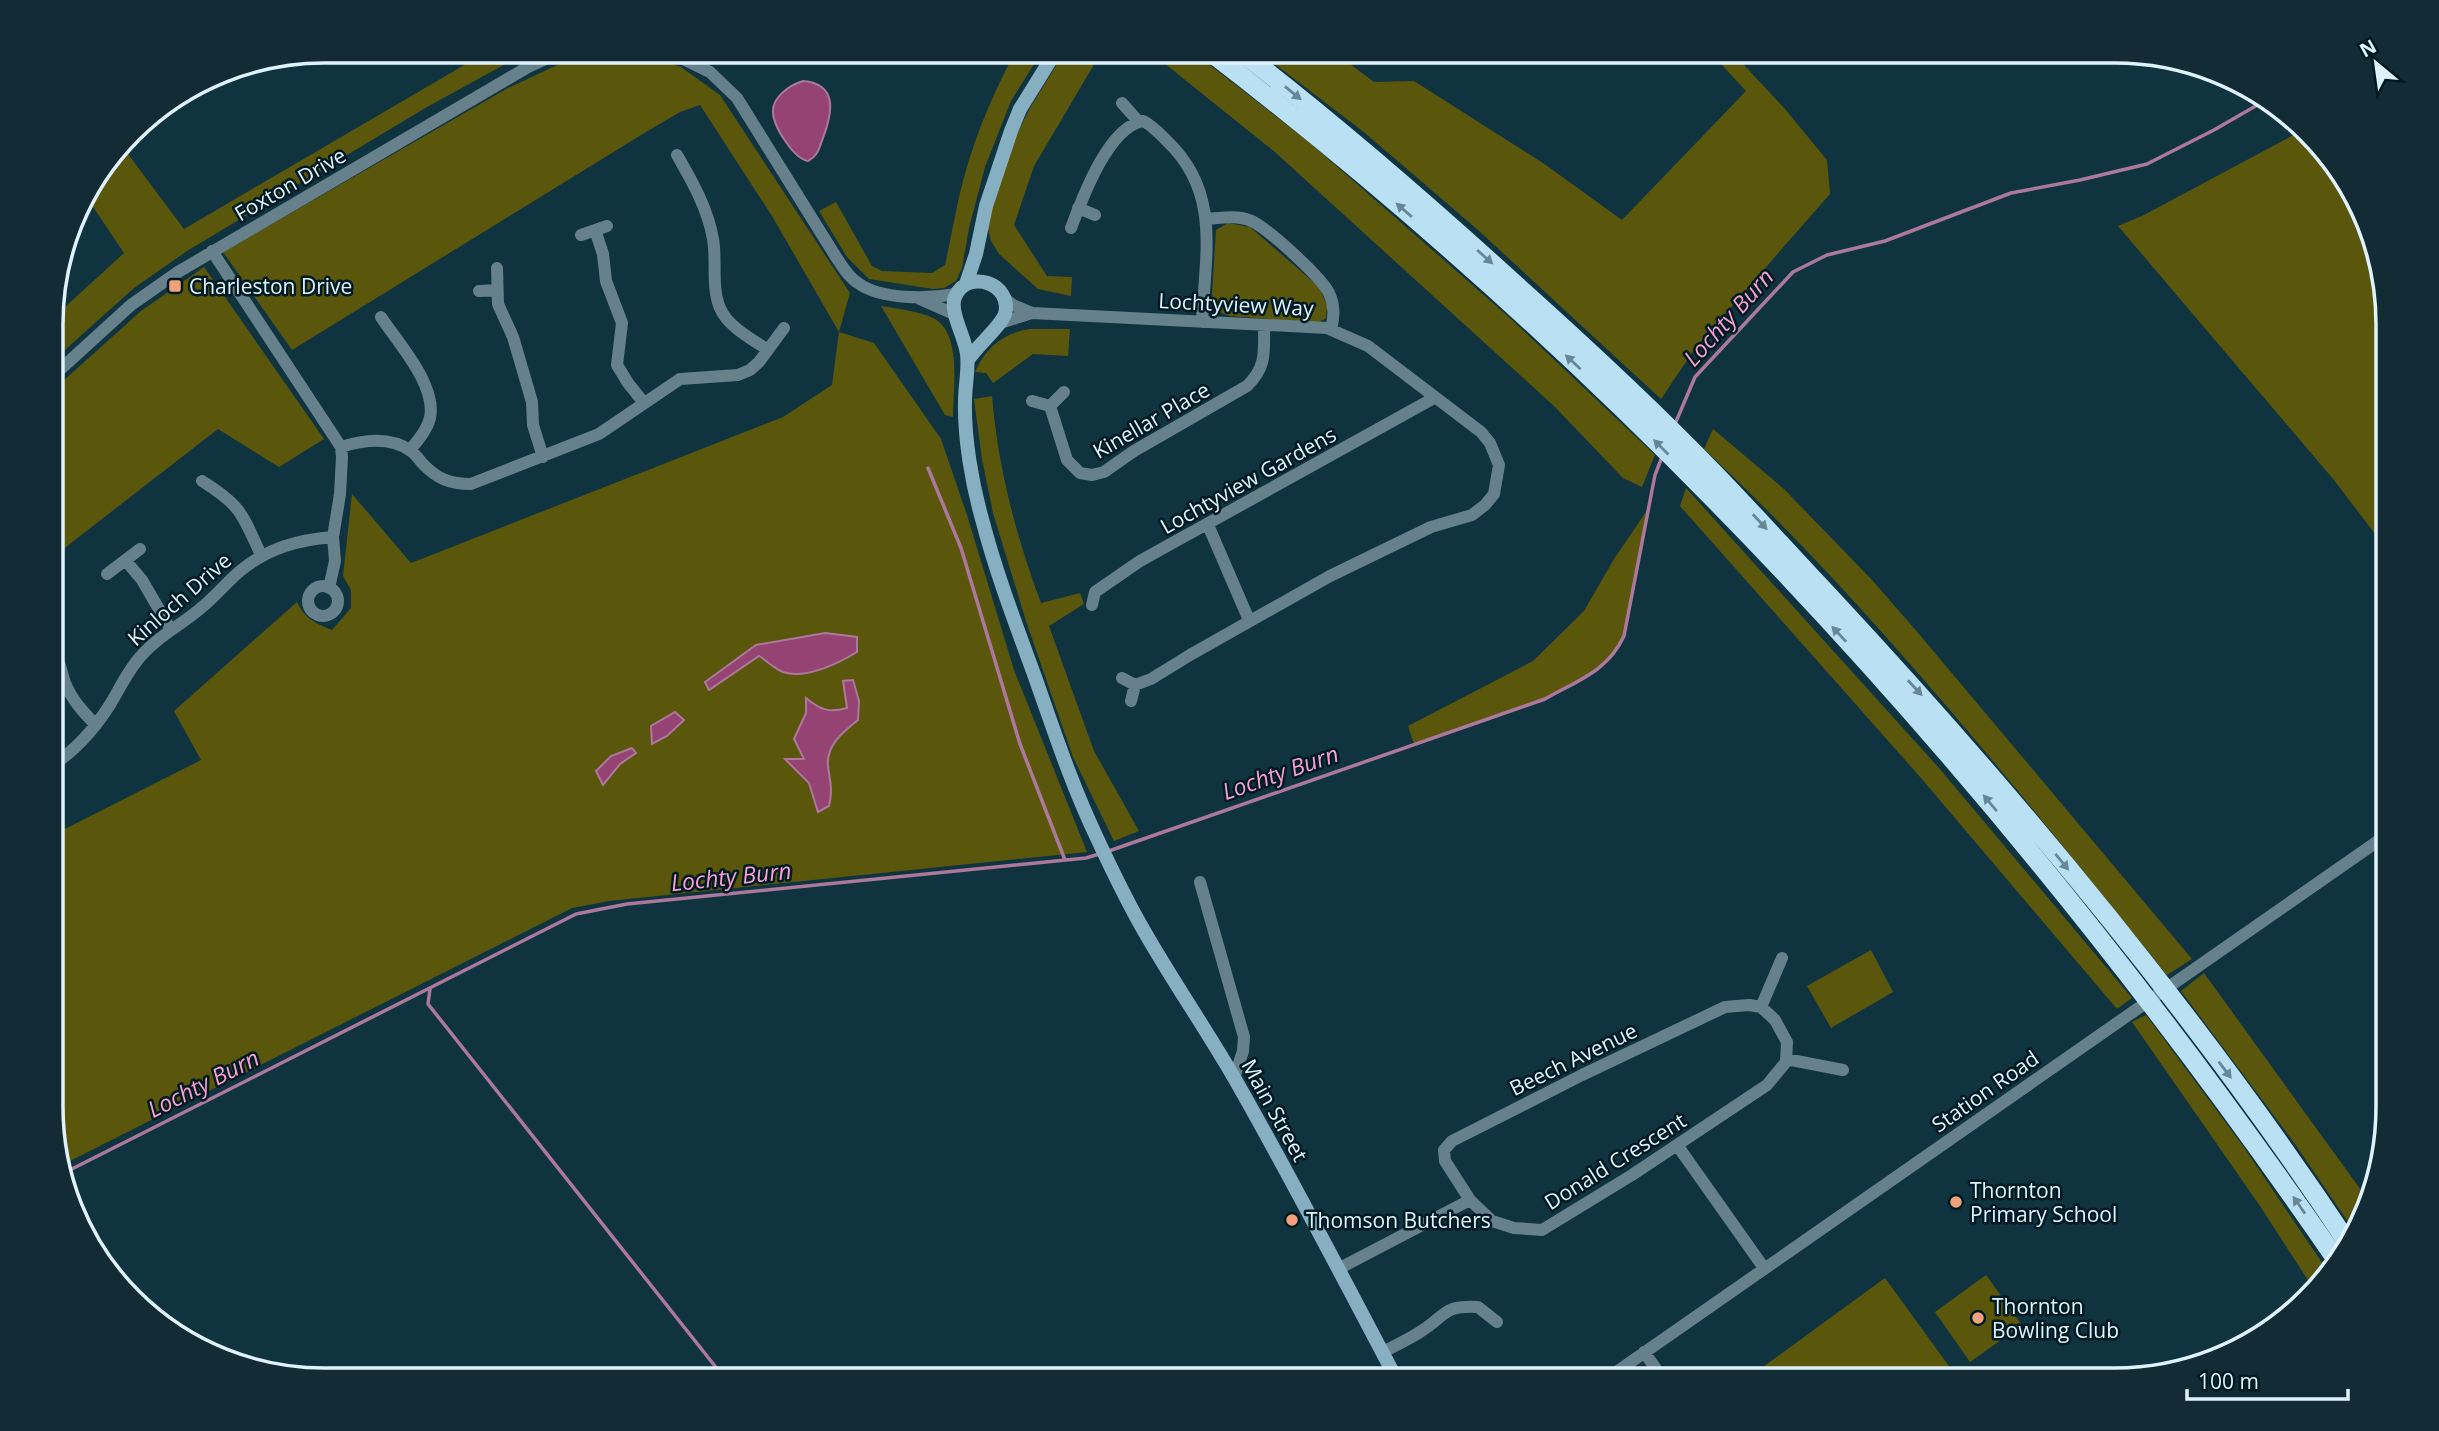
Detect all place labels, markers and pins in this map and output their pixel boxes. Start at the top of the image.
place label: Charleston Drive [189,272,352,300]
marker: Charleston Drive [167,278,183,294]
place label: Thornton Primary School [1970,1176,2117,1228]
marker: Thornton Primary School [1948,1194,1964,1210]
place label: Thomson Butchers [1306,1206,1491,1234]
marker: Thomson Butchers [1284,1212,1300,1228]
place label: Thornton Bowling Club [1992,1292,2119,1344]
marker: Thornton Bowling Club [1970,1310,1986,1326]

